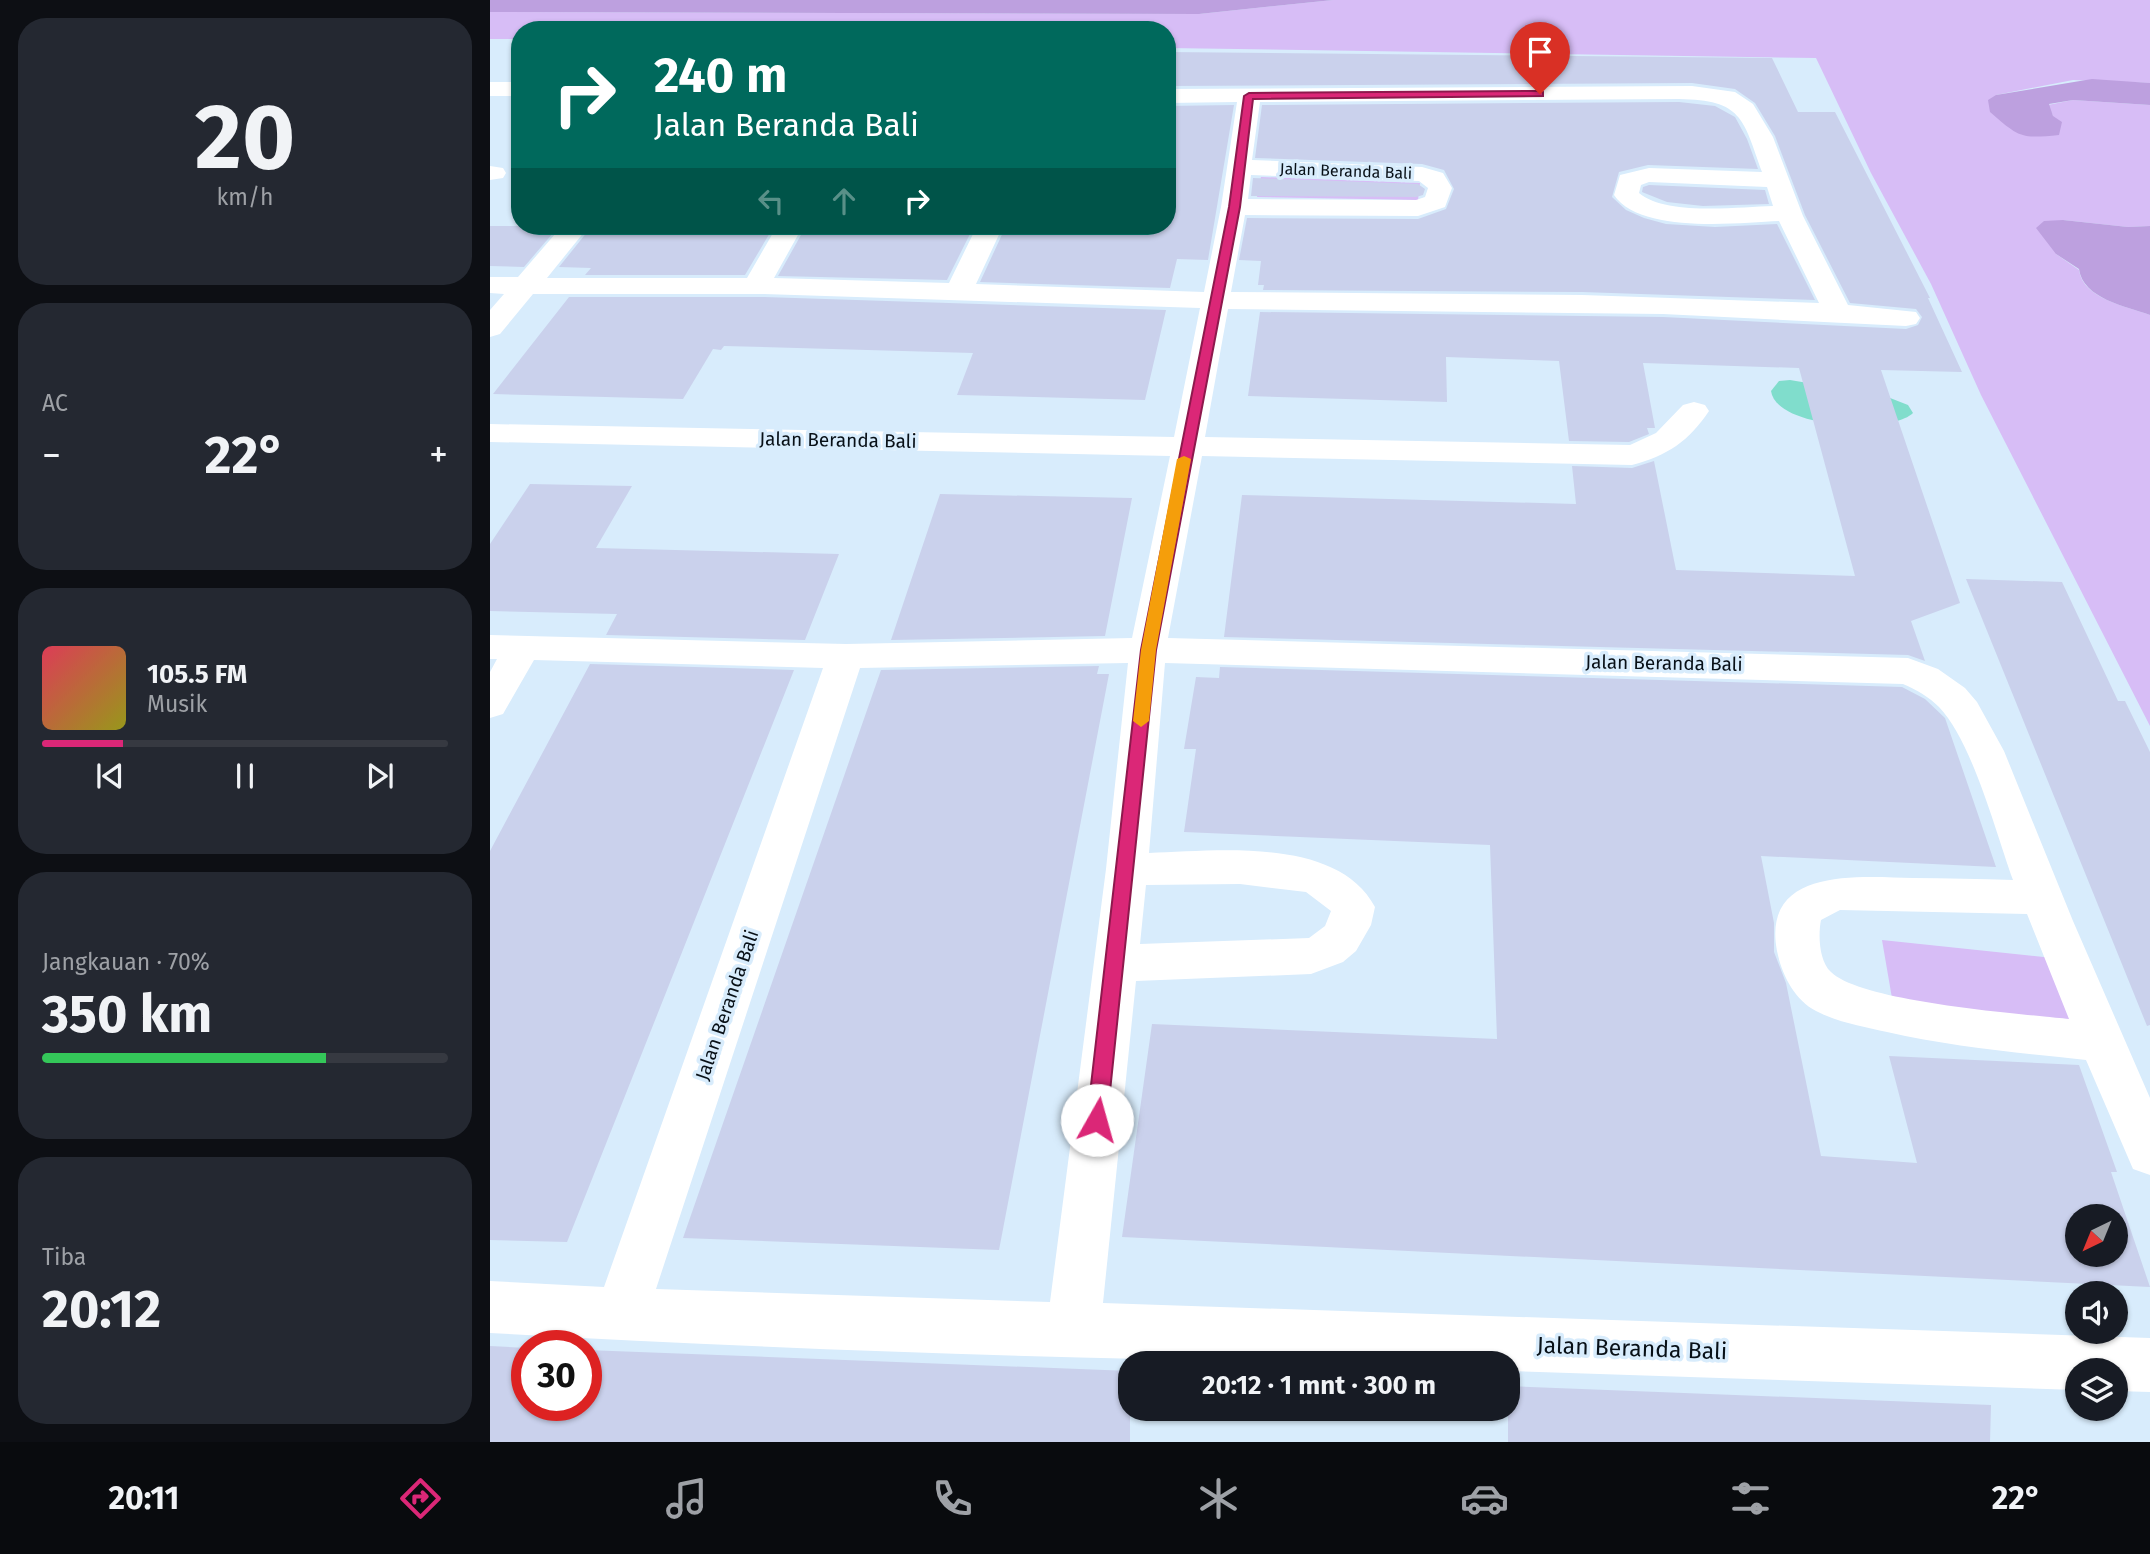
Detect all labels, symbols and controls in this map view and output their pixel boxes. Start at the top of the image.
pin [1510,22,1570,94]
icon: arrive [1521,33,1559,71]
text: 240 m [654,46,787,105]
icon: right [539,49,630,140]
text: 20 [195,83,295,192]
text: Jalan Beranda Bali [654,106,919,144]
street label: Jalan Beranda Bali [1279,159,1413,183]
icon: left [752,182,790,220]
icon: ahead [825,182,863,220]
icon: right [898,182,936,220]
text: km/h [217,183,273,211]
text: AC [42,389,68,417]
text: 22° [205,424,285,487]
street label: Jalan Beranda Bali [759,427,917,453]
text: − [42,432,61,478]
text: + [429,432,448,478]
street label: Jalan Beranda Bali [1585,650,1743,676]
text: 105.5 FM [147,659,247,690]
text: Musik [147,690,207,718]
icon: previous [91,757,129,795]
icon: pause [226,757,264,795]
icon: next [361,757,399,795]
street label: Jalan Beranda Bali [691,927,763,1083]
text: Jangkauan · 70% [42,948,210,976]
text: 350 km [42,983,212,1046]
position arrow [1060,1083,1134,1157]
north arrow [2065,1204,2128,1267]
map controls [2065,1204,2128,1421]
text: Tiba [42,1243,86,1271]
text: 20:12 [42,1278,161,1341]
button: sound [2065,1281,2128,1344]
speed limit sign: 30 [511,1330,602,1421]
street label: Jalan Beranda Bali [1536,1331,1728,1365]
button: layers [2065,1358,2128,1421]
text: 20:12 · 1 mnt · 300 m [1202,1370,1436,1401]
icon: directions [396,1474,445,1523]
icon: music [662,1474,711,1523]
icon: phone [928,1474,977,1523]
icon: climate [1194,1474,1243,1523]
icon: car [1460,1474,1509,1523]
icon: filters [1726,1474,1775,1523]
text: 20:11 [108,1479,179,1517]
text: 22° [1992,1479,2042,1517]

